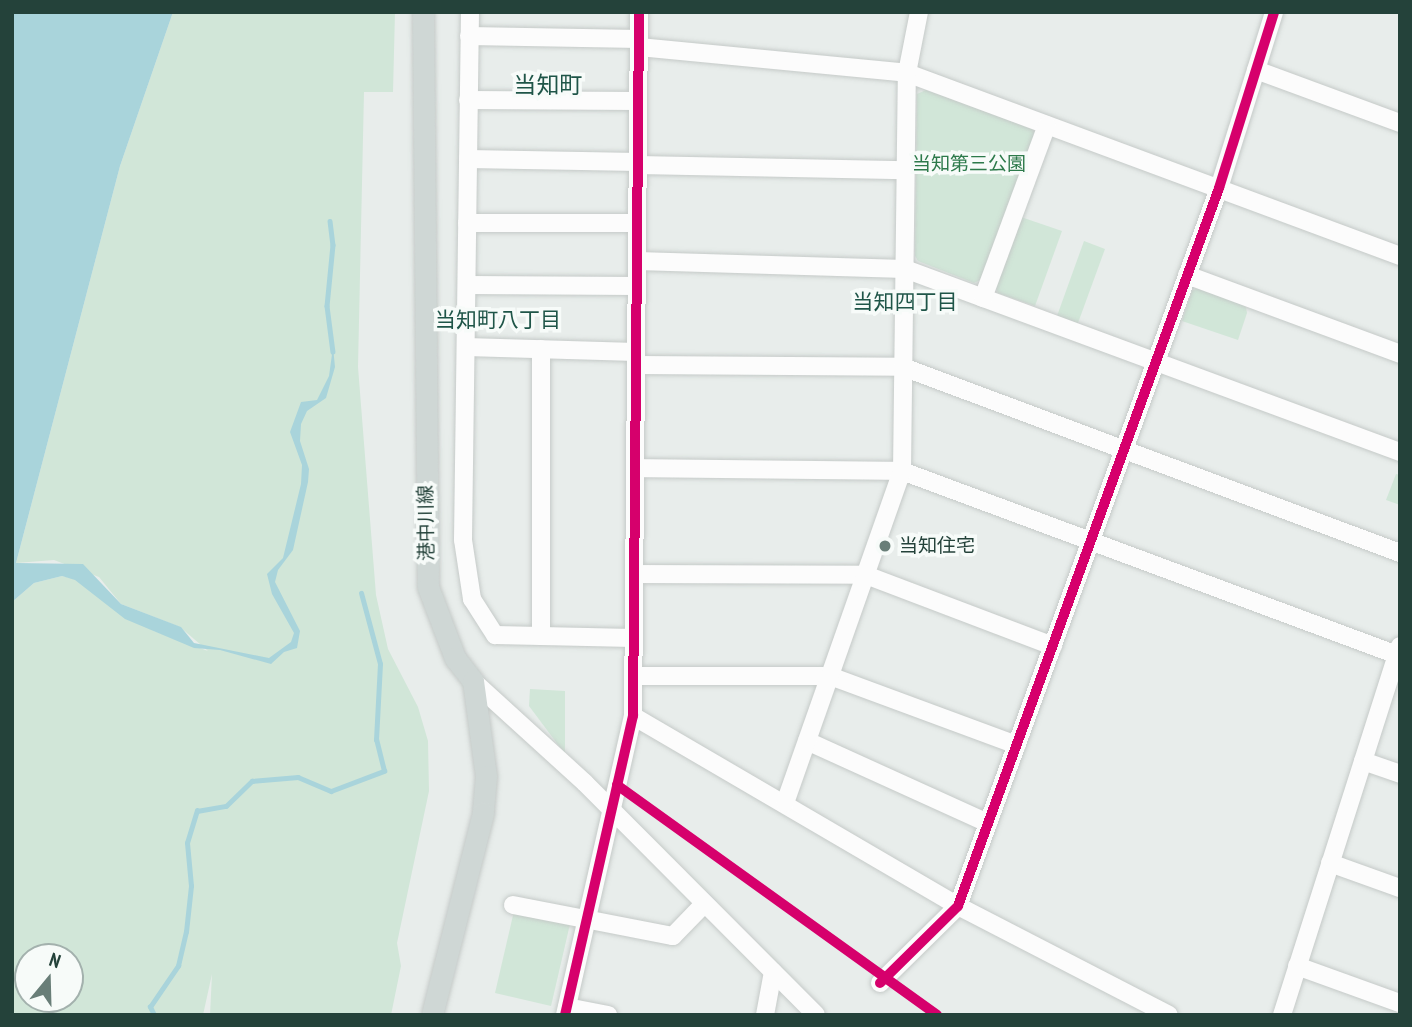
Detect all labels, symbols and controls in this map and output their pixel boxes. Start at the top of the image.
district label: 当知町 [514,71,582,99]
park label: 当知第三公園 [912,153,1026,175]
district label: 当知四丁目 [853,289,957,315]
district label: 当知町八丁目 [435,307,561,333]
street label: 港中川線 [414,485,438,561]
place label: 当知住宅 [899,535,975,557]
marker: 当知住宅 [877,538,893,554]
north arrow [14,943,84,1013]
text: N [46,947,64,973]

